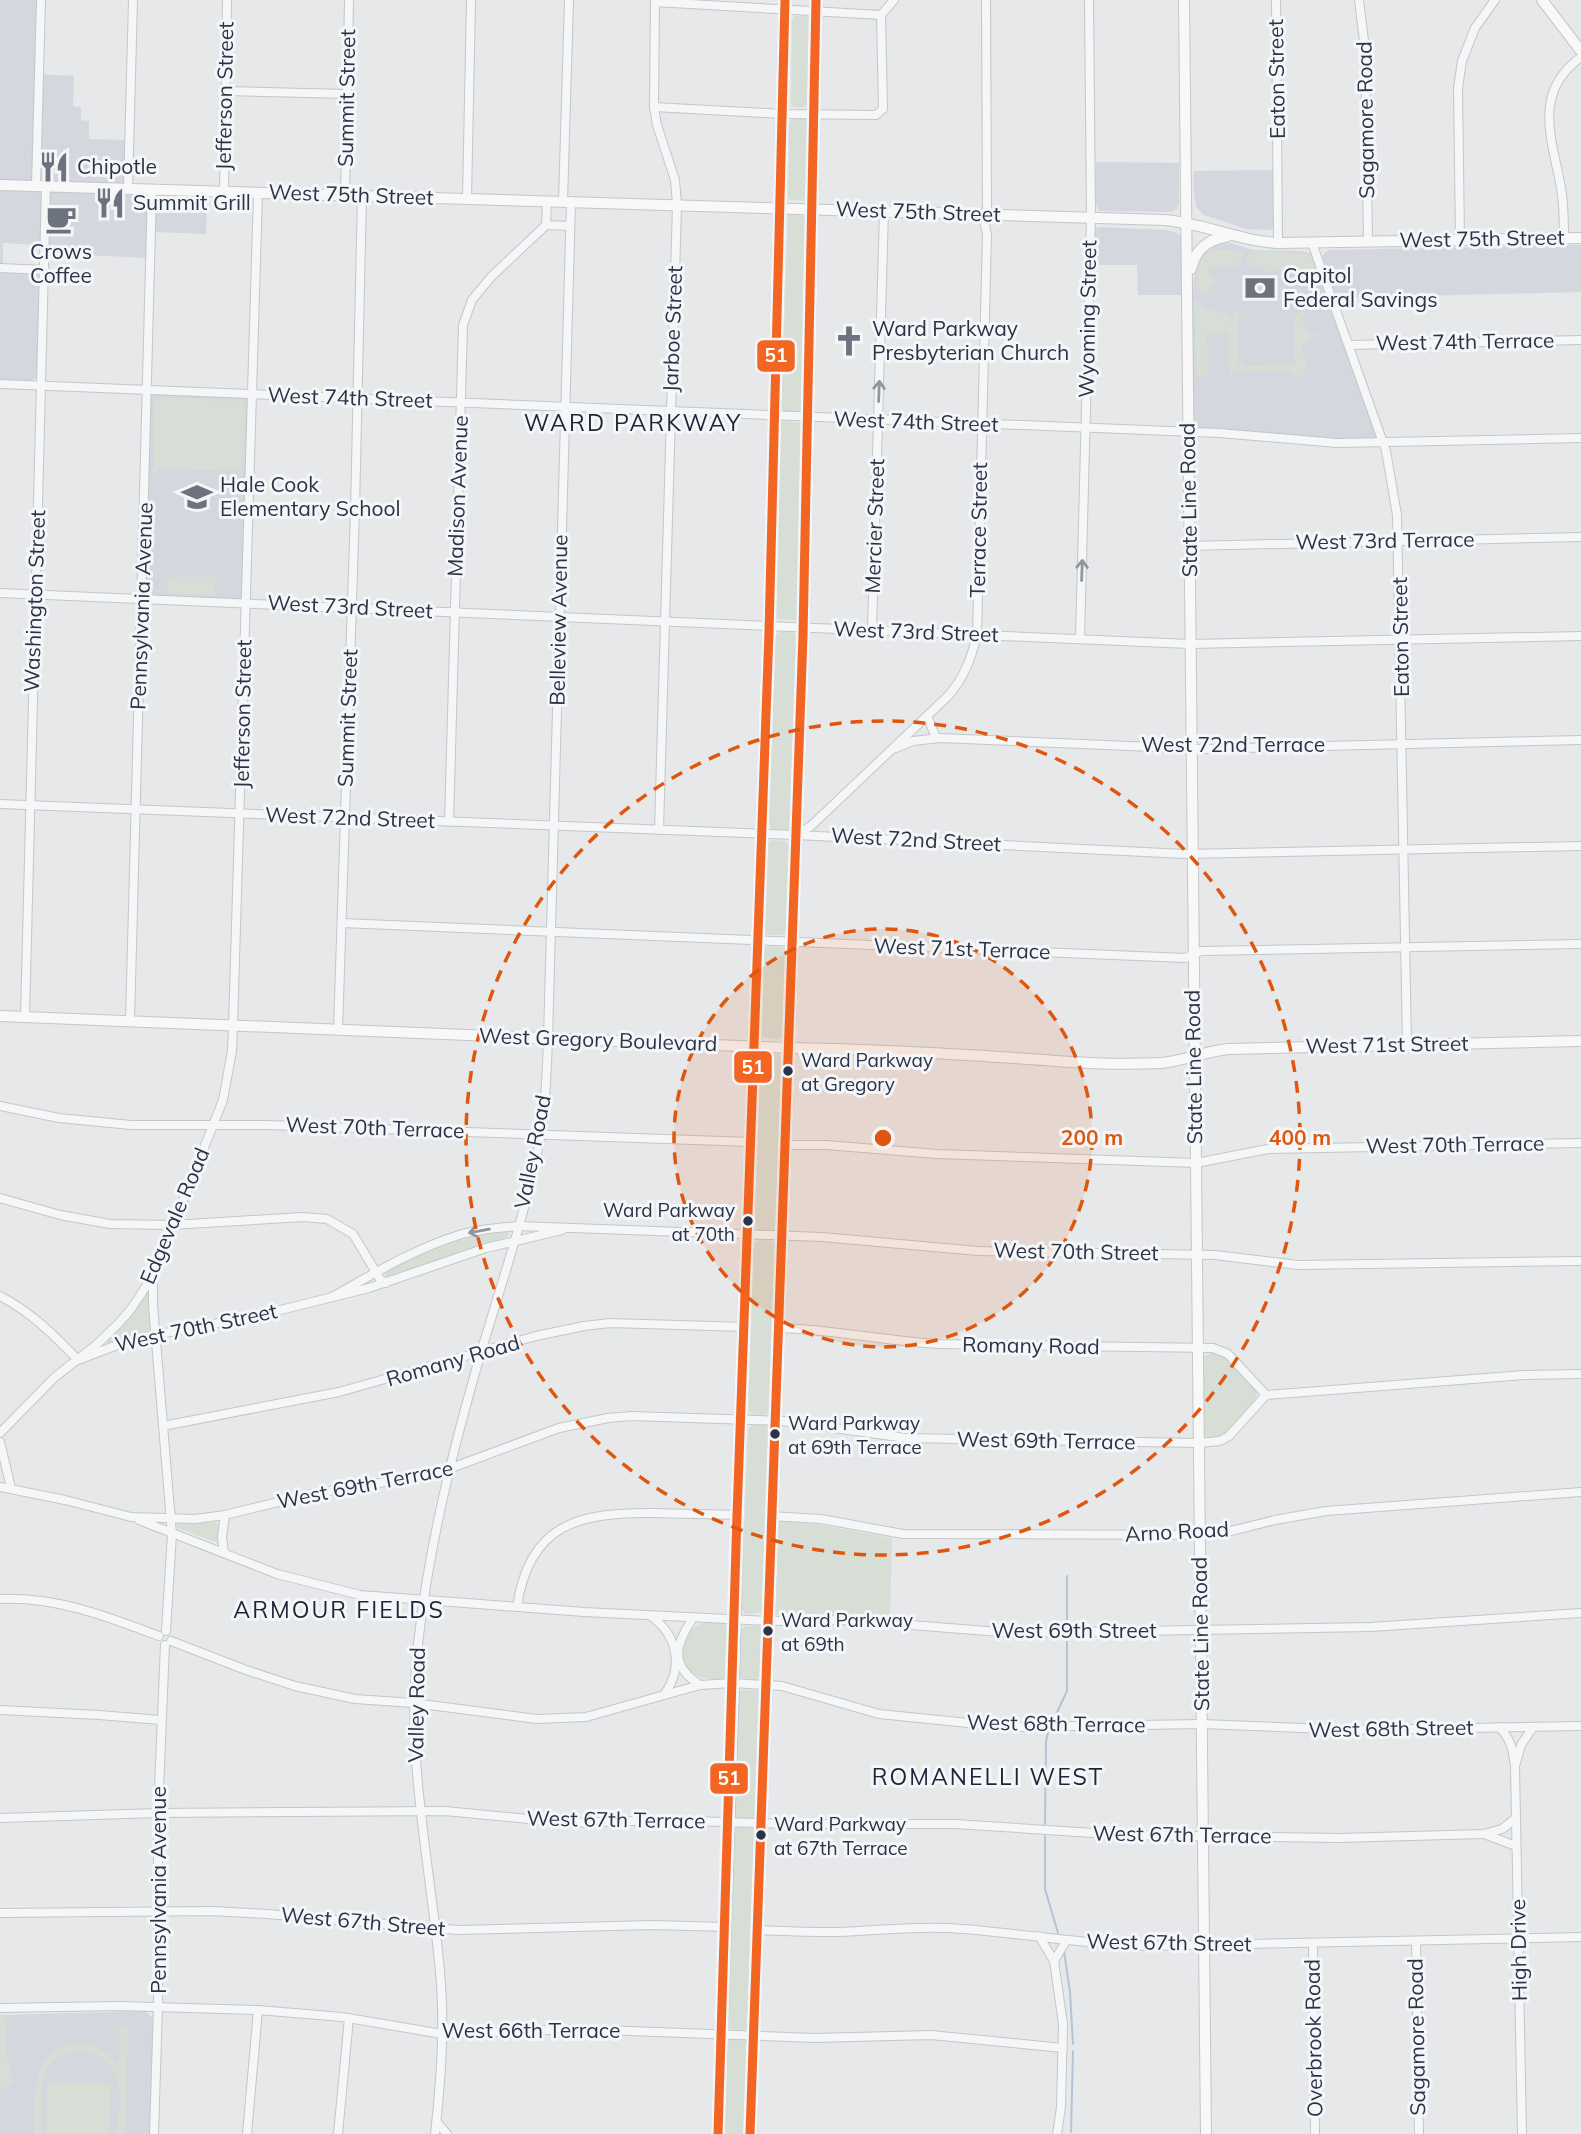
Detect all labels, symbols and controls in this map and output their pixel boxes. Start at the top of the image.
street label: Eaton Street [1262,19,1290,139]
street label: Jefferson Street [210,21,238,171]
street label: Summit Street [332,29,360,167]
street label: Sagamore Road [1351,41,1379,199]
restaurant icon: Chipotle [37,150,71,184]
place label: Chipotle [77,153,157,179]
street label: West 75th Street [268,178,434,210]
restaurant icon: Summit Grill [93,186,127,220]
place label: Summit Grill [133,189,251,215]
street label: West 75th Street [835,195,1001,227]
cafe icon: Crows Coffee [44,202,78,236]
street label: West 75th Street [1399,224,1565,252]
place label: Crows Coffee [30,238,92,288]
street label: Wyoming Street [1073,240,1101,398]
place label: Capitol Federal Savings [1283,262,1438,312]
street label: Jarboe Street [657,265,687,393]
bank icon: Capitol Federal Savings [1243,271,1277,305]
place label: Ward Parkway Presbyterian Church [872,315,1069,365]
church icon: Ward Parkway Presbyterian Church [832,324,866,358]
street label: West 74th Terrace [1375,326,1555,356]
line badge: 51 [756,339,796,373]
text: 51 [765,343,787,367]
one-way arrow [872,380,885,403]
street label: West 74th Street [267,381,433,413]
street label: West 74th Street [833,405,999,437]
district label: WARD PARKWAY [524,408,742,437]
street label: Madison Avenue [441,415,473,577]
street label: State Line Road [1174,423,1202,577]
street label: Mercier Street [859,458,889,594]
street label: Terrace Street [964,462,992,598]
place label: Hale Cook Elementary School [220,471,401,521]
school or university icon: Hale Cook Elementary School [180,480,214,514]
street label: Pennsylvania Avenue [124,502,158,710]
street label: Washington Street [18,509,50,693]
street label: West 73rd Terrace [1295,525,1475,555]
street label: Belleview Avenue [544,534,572,706]
one-way arrow [1075,559,1089,582]
street label: Eaton Street [1386,577,1414,697]
street label: West 73rd Street [267,589,433,623]
street label: West 73rd Street [833,615,999,647]
street label: Jefferson Street [228,639,256,789]
street label: Summit Street [332,649,362,787]
street label: West 72nd Terrace [1141,731,1325,757]
street label: West 72nd Street [264,801,436,833]
street label: West 72nd Street [830,822,1002,856]
street label: West 71st Terrace [873,932,1051,964]
street label: State Line Road [1179,990,1207,1144]
street label: West Gregory Boulevard [478,1022,718,1056]
street label: West 71st Street [1305,1030,1469,1058]
place label: Ward Parkway at Gregory [801,1048,933,1096]
line badge: 51 [733,1050,773,1084]
text: 51 [742,1055,764,1079]
marker: Ward Parkway at Gregory [781,1064,795,1078]
street label: Valley Road [508,1093,556,1211]
street label: West 70th Terrace [285,1111,465,1143]
text: 200 m [1061,1124,1123,1150]
text: 400 m [1269,1124,1331,1150]
centre of rings [871,1126,895,1150]
street label: West 70th Terrace [1365,1129,1545,1159]
street label: Edgevale Road [134,1143,215,1288]
place label: Ward Parkway at 70th [603,1198,735,1246]
marker: Ward Parkway at 70th [741,1214,755,1228]
one-way arrow [468,1225,491,1238]
street label: West 70th Street [993,1237,1159,1265]
street label: West 70th Street [112,1297,279,1357]
street label: Romany Road [383,1329,522,1392]
street label: Romany Road [962,1331,1100,1359]
place label: Ward Parkway at 69th Terrace [788,1411,922,1459]
street label: West 69th Terrace [956,1425,1136,1455]
marker: Ward Parkway at 69th Terrace [768,1427,782,1441]
street label: West 69th Terrace [275,1454,455,1514]
street label: Arno Road [1124,1515,1230,1547]
street label: State Line Road [1186,1557,1214,1711]
district label: ARMOUR FIELDS [233,1595,445,1624]
place label: Ward Parkway at 69th [781,1608,913,1656]
street label: West 69th Street [991,1617,1157,1643]
marker: Ward Parkway at 69th [761,1624,775,1638]
street label: Valley Road [402,1647,430,1763]
street label: West 68th Terrace [966,1708,1146,1738]
street label: West 68th Street [1308,1714,1474,1742]
line badge: 51 [709,1762,749,1795]
district label: ROMANELLI WEST [872,1762,1104,1791]
text: 51 [718,1766,740,1790]
street label: Pennsylvania Avenue [145,1786,171,1994]
street label: West 67th Terrace [526,1804,706,1834]
place label: Ward Parkway at 67th Terrace [774,1812,908,1860]
street label: West 67th Terrace [1092,1819,1272,1849]
marker: Ward Parkway at 67th Terrace [754,1828,768,1842]
street label: High Drive [1504,1899,1532,2001]
street label: West 67th Street [280,1901,446,1941]
street label: West 67th Street [1086,1928,1252,1956]
street label: Sagamore Road [1402,1958,1430,2116]
street label: Overbrook Road [1299,1959,1327,2117]
street label: West 66th Terrace [442,2017,620,2043]

